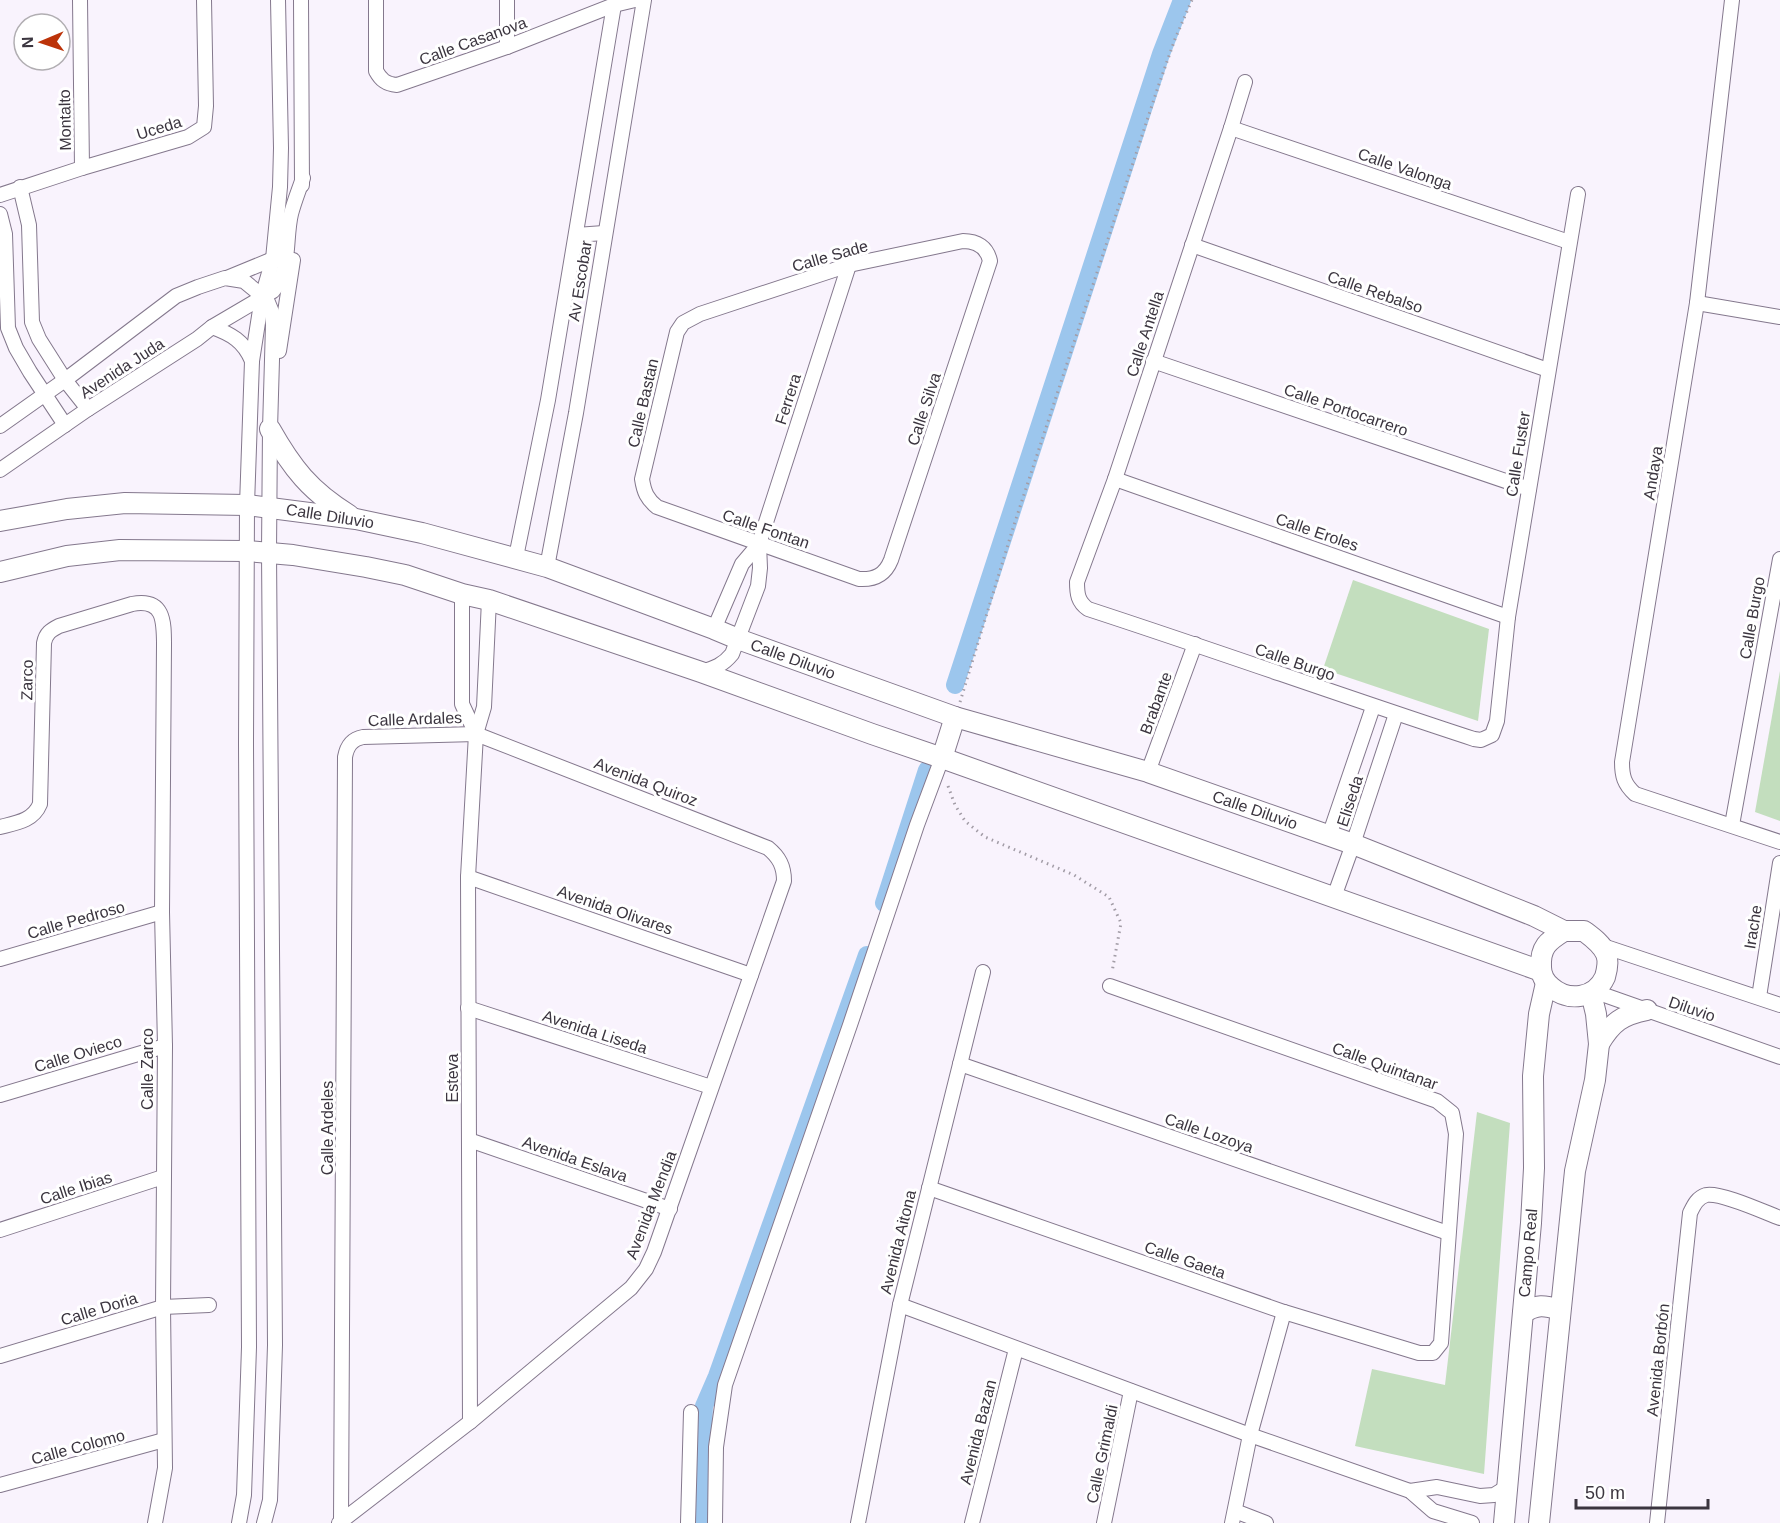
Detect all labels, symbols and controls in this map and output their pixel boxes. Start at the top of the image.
north arrow [12,12,72,72]
street label: Calle Casanova [417,14,529,68]
text: N [19,36,36,49]
street label: Montalto [56,89,74,151]
street label: Uceda [134,113,184,143]
street label: Calle Valonga [1356,145,1454,193]
street label: Calle Sade [790,237,870,275]
street label: Av Escobar [565,239,595,323]
street label: Calle Rebalso [1325,268,1425,316]
street label: Calle Antella [1123,289,1167,379]
street label: Avenida Juda [77,334,167,401]
street label: Calle Bastan [625,357,661,449]
street label: Calle Silva [904,370,944,448]
street label: Ferrera [772,371,804,427]
street label: Calle Portocarrero [1282,381,1410,439]
street label: Calle Fuster [1503,409,1533,498]
street label: Andaya [1640,445,1666,501]
street label: Calle Diluvio [285,501,375,531]
street label: Calle Fontan [720,506,812,552]
street label: Calle Eroles [1273,510,1361,554]
street label: Calle Burgo [1736,575,1768,661]
street label: Calle Diluvio [748,636,838,682]
street label: Calle Burgo [1253,640,1337,684]
street label: Zarco [18,659,36,701]
street label: Brabante [1137,669,1175,736]
street label: Calle Ardales [368,709,462,729]
street label: Avenida Quiroz [592,755,700,809]
street label: Eliseda [1334,773,1366,829]
street label: Calle Diluvio [1210,787,1300,833]
street label: Avenida Olivares [555,882,675,938]
street label: Calle Pedroso [25,898,127,942]
street label: Irache [1741,904,1765,950]
street label: Diluvio [1667,993,1718,1025]
street label: Avenida Liseda [540,1007,650,1057]
street label: Calle Zarco [139,1028,156,1110]
street label: Calle Ovieco [32,1033,124,1075]
street label: Calle Quintanar [1330,1039,1441,1093]
street label: Esteva [444,1053,461,1102]
street label: Calle Ardeles [319,1081,336,1175]
street label: Calle Lozoya [1163,1110,1256,1156]
street label: Avenida Eslava [520,1133,630,1185]
street label: Avenida Mendia [623,1148,679,1261]
street label: Calle Ibias [38,1168,114,1208]
street label: Avenida Aitona [877,1188,919,1296]
street label: Campo Real [1516,1208,1540,1298]
street label: Calle Gaeta [1142,1238,1228,1282]
street label: Calle Doria [59,1289,139,1329]
street label: Avenida Borbón [1644,1303,1672,1417]
street label: Avenida Bazan [957,1378,999,1486]
street label: Calle Grimaldi [1083,1403,1121,1505]
street label: Calle Colomo [29,1426,127,1468]
scale bar [1576,1472,1708,1510]
text: 50 m [1585,1483,1625,1503]

